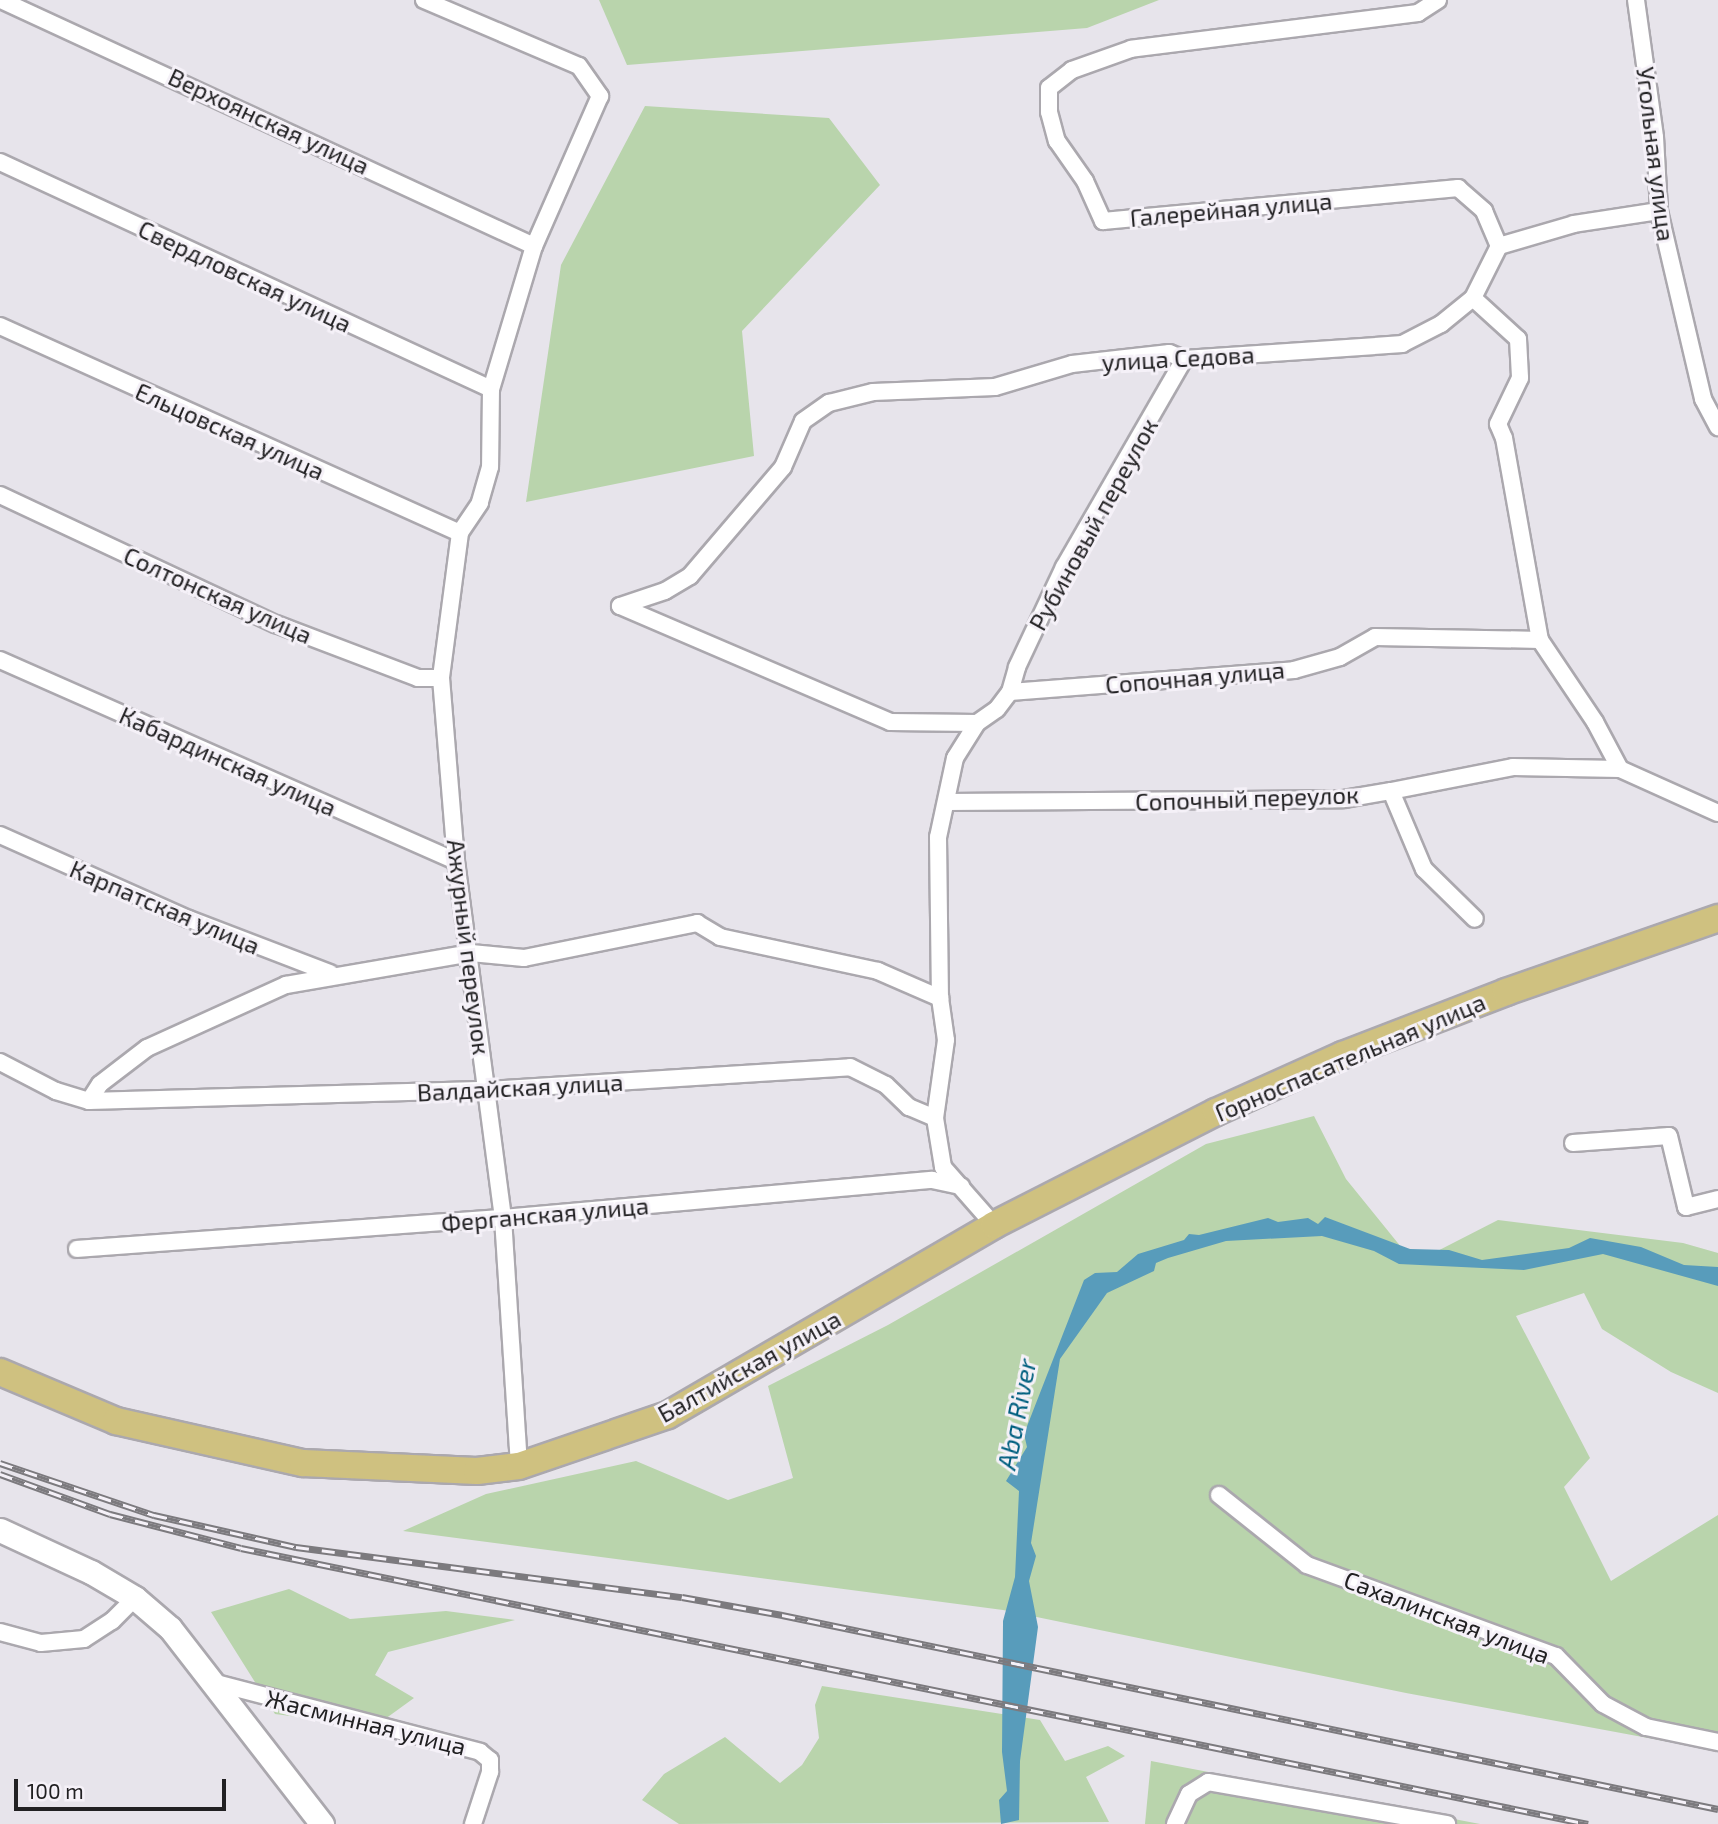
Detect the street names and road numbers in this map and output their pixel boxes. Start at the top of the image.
street label: Верхоянская улица [164,62,374,180]
street label: Угольная улица [1631,65,1681,243]
street label: Галерейная улица [1129,186,1333,232]
street label: Свердловская улица [134,214,356,338]
street label: улица Седова [1101,340,1255,376]
street label: Ельцовская улица [131,376,329,486]
street label: Рубиновый переулок [1023,413,1163,635]
street label: Солтонская улица [119,541,317,649]
street label: Сопочная улица [1104,655,1286,699]
street label: Кабардинская улица [115,700,341,822]
street label: Сопочный переулок [1135,780,1359,816]
street label: Ажурный переулок [441,838,497,1056]
street label: Карпатская улица [66,854,264,960]
street label: Горноспасательная улица [1210,987,1490,1127]
street label: Валдайская улица [416,1067,624,1107]
street label: Ферганская улица [440,1191,650,1237]
street label: Балтийская улица [653,1304,845,1428]
street label: Сахалинская улица [1340,1565,1554,1669]
street label: Жасминная улица [263,1683,469,1761]

